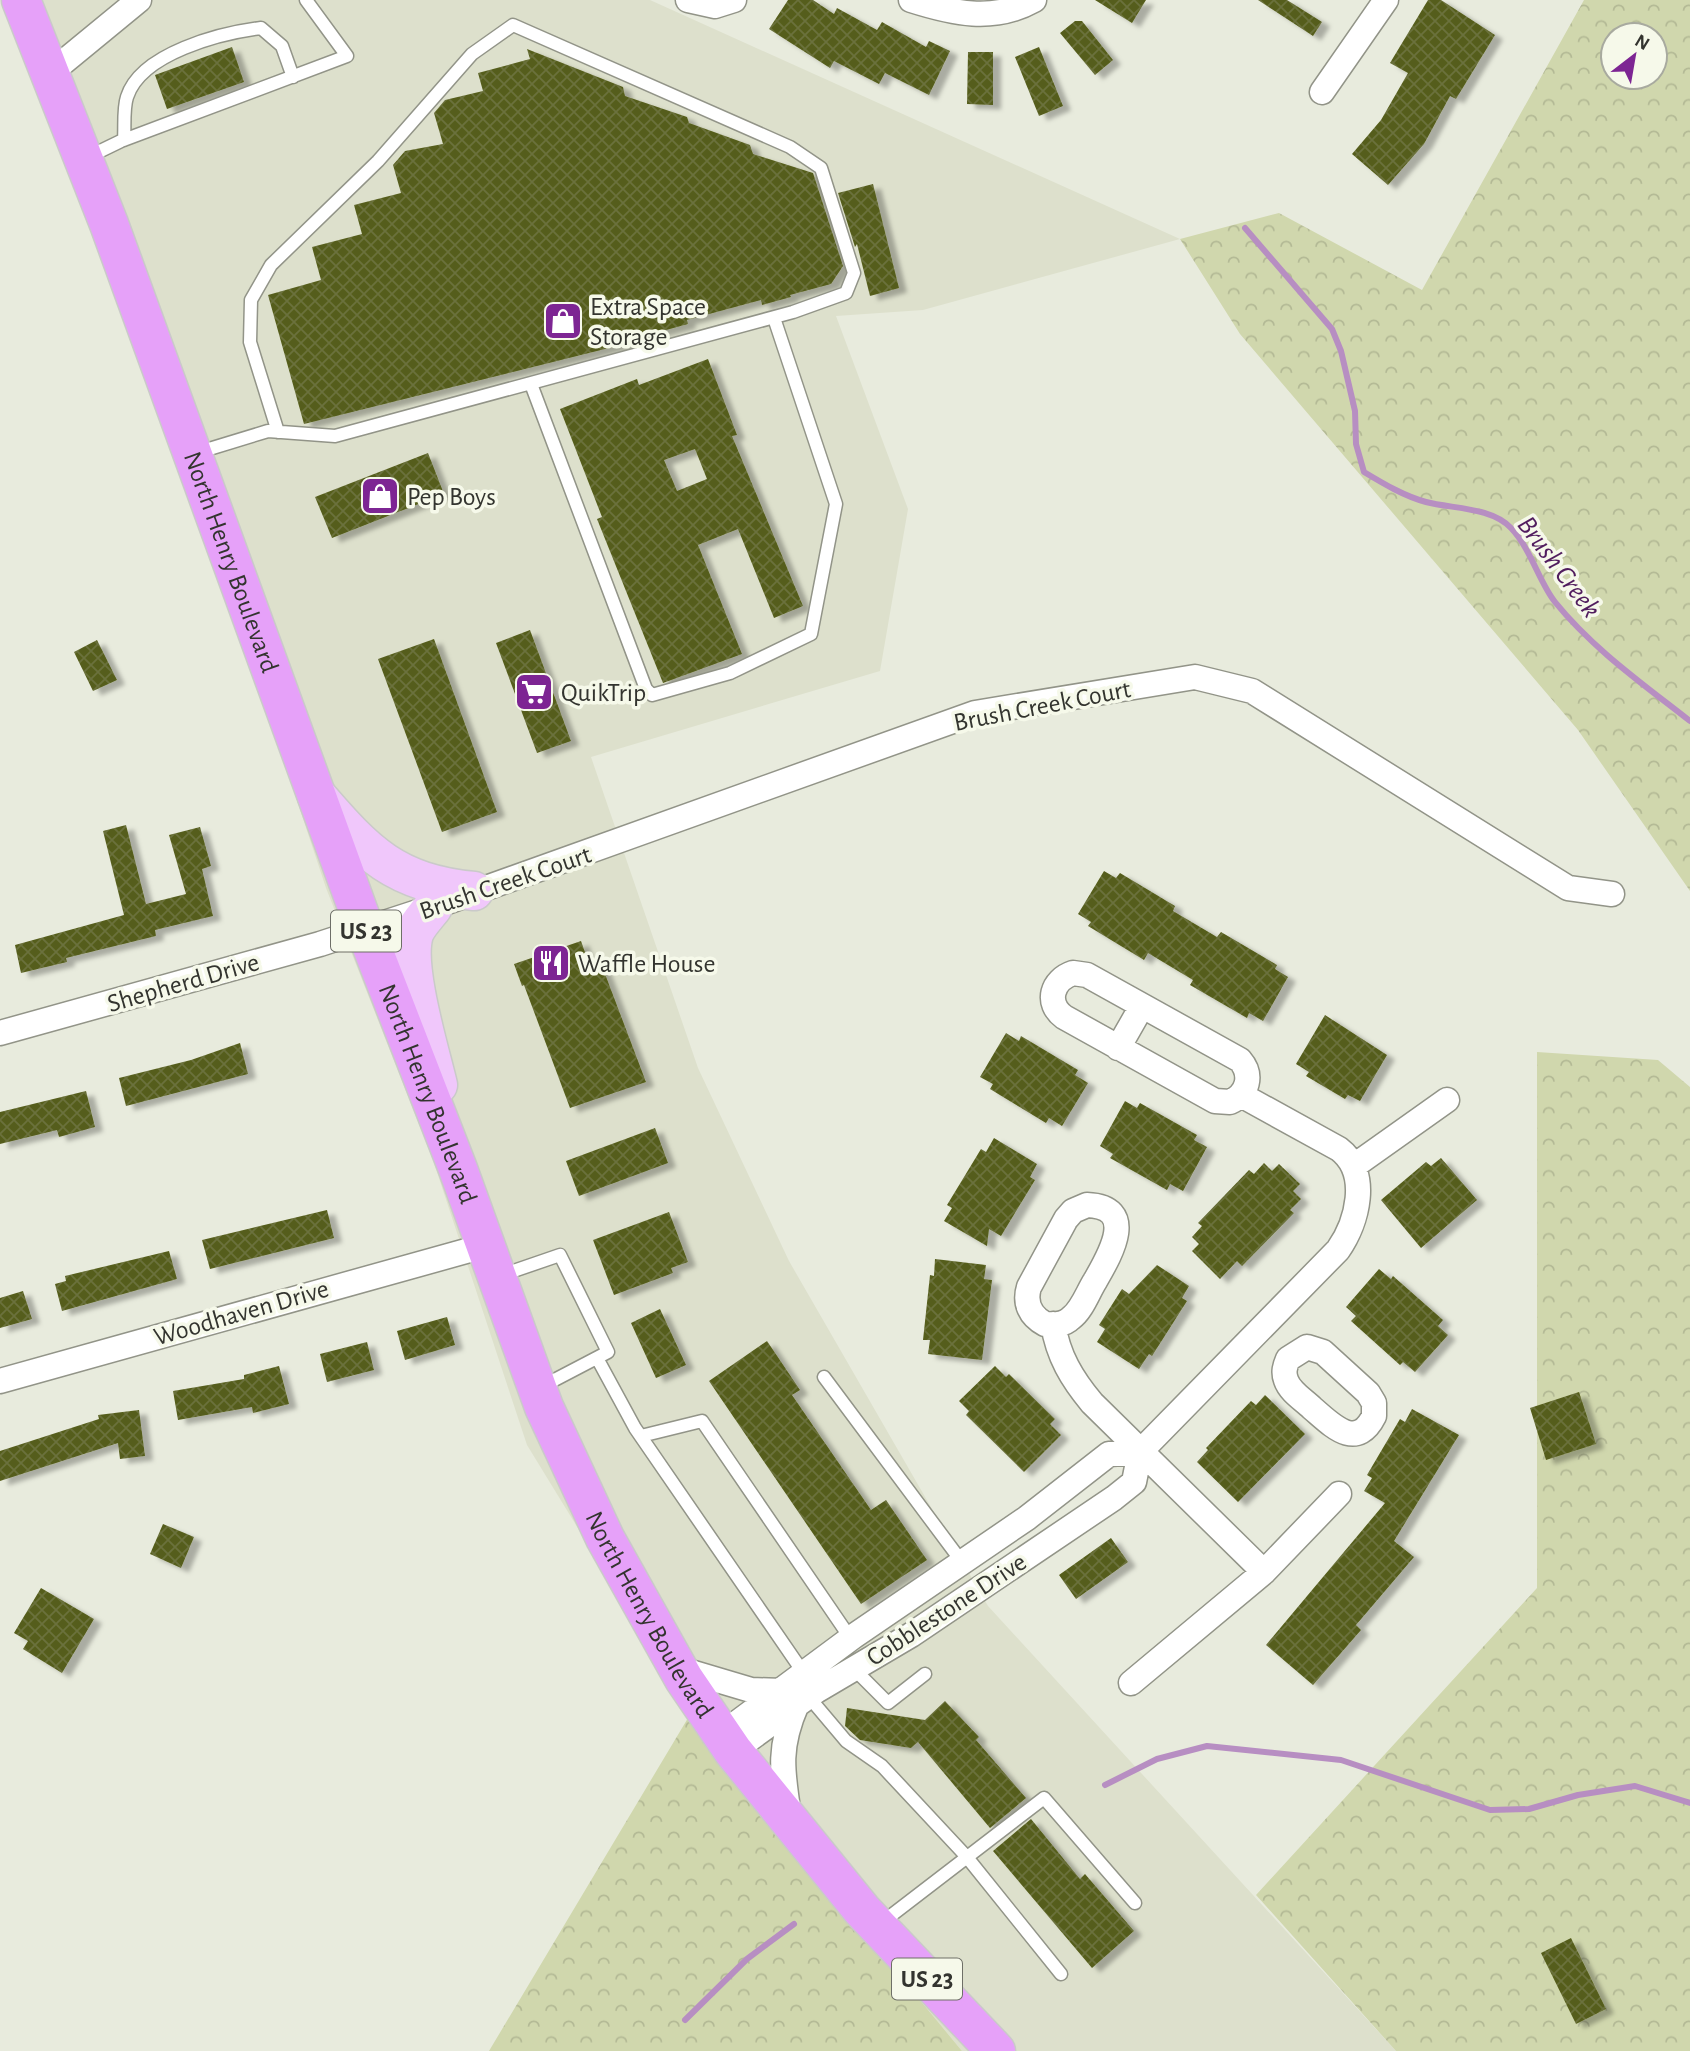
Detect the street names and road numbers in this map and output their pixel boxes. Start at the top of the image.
street label: North Henry Boulevard [179,448,283,676]
street label: Brush Creek Court [951,676,1133,736]
street label: Brush Creek Court [416,841,595,924]
road number: US 23 [331,911,401,951]
street label: Shepherd Drive [104,949,262,1017]
street label: North Henry Boulevard [374,980,481,1207]
street label: Woodhaven Drive [151,1276,332,1350]
street label: North Henry Boulevard [580,1507,718,1723]
street label: Cobblestone Drive [862,1549,1031,1671]
road number: US 23 [892,1958,962,2000]

